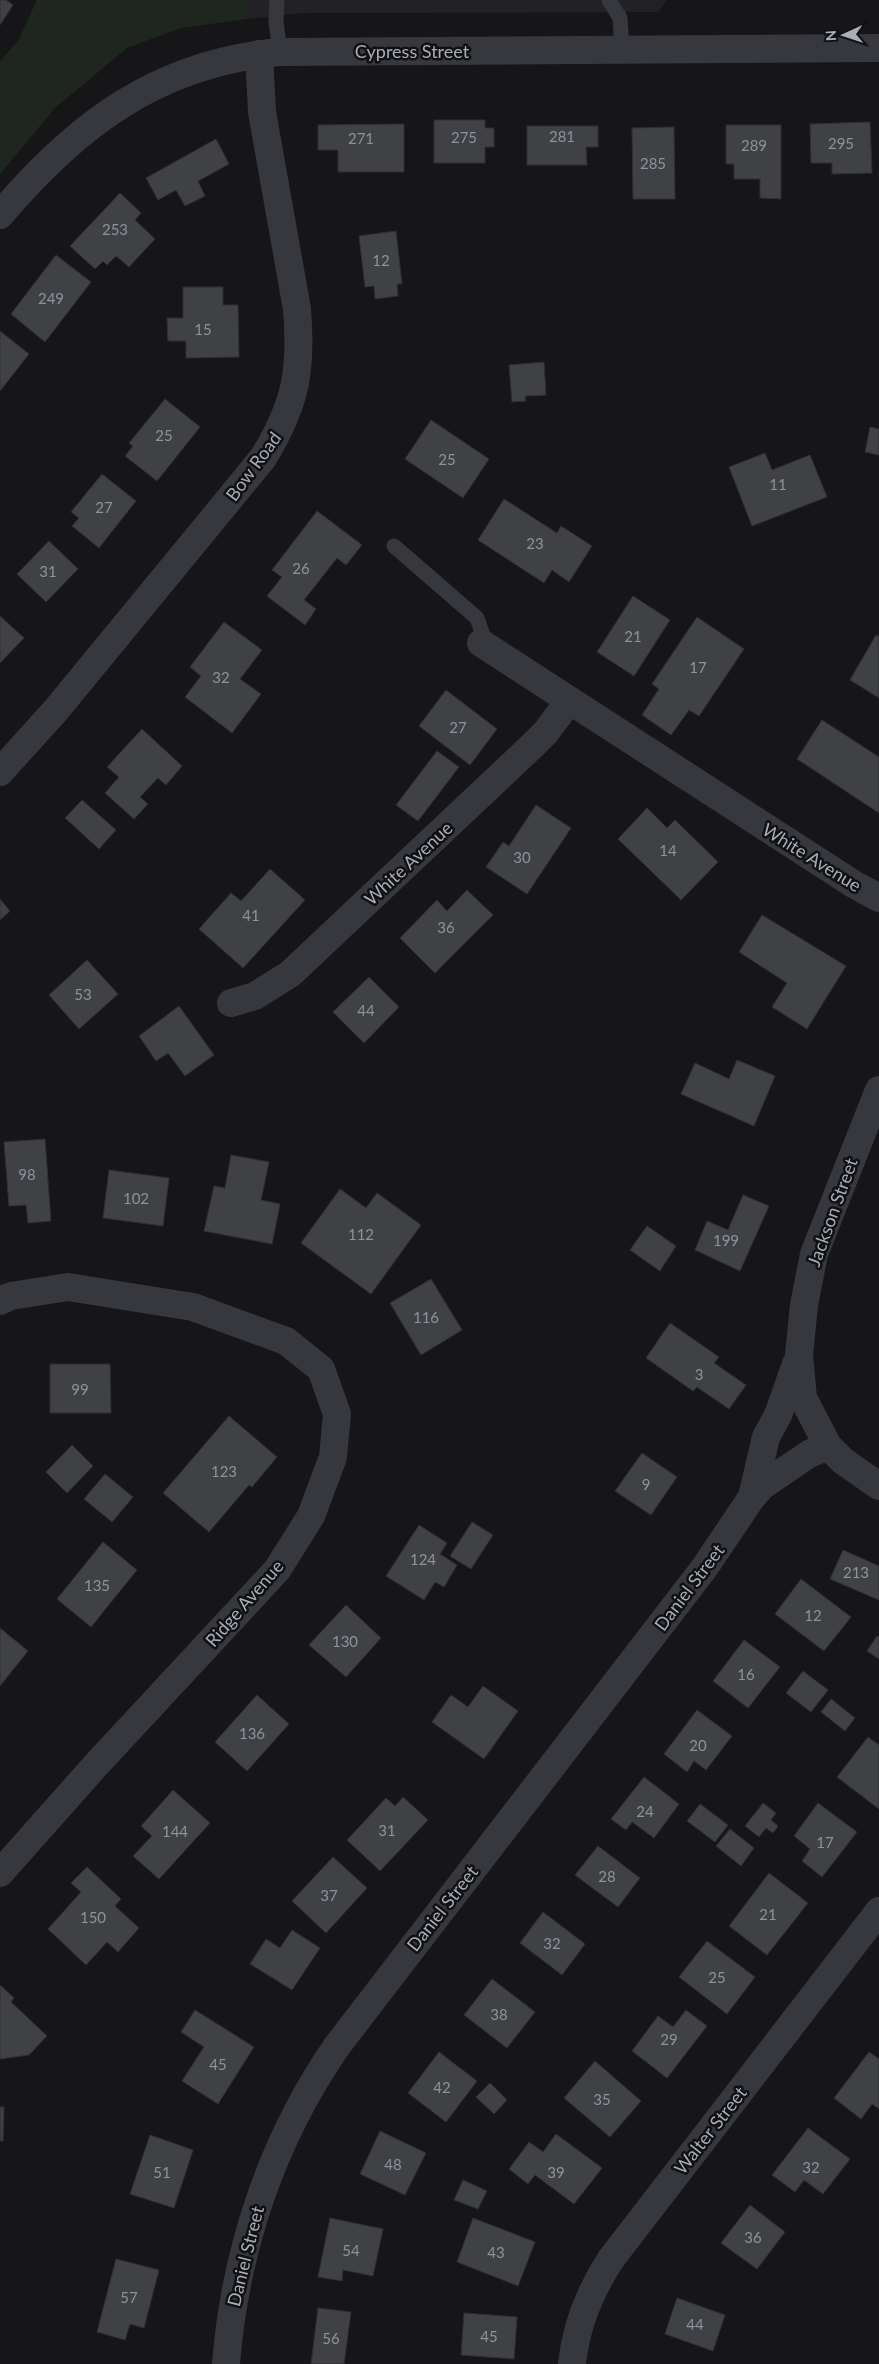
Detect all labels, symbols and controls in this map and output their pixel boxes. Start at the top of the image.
north arrow [819,10,869,60]
text: N [822,30,839,42]
street label: Cypress Street [355,40,470,62]
house number: 281 [549,127,575,145]
house number: 275 [451,128,477,146]
house number: 271 [348,129,374,147]
house number: 295 [828,134,854,152]
house number: 289 [741,136,767,154]
house number: 285 [640,154,666,172]
house number: 253 [102,220,128,238]
house number: 12 [372,251,390,269]
house number: 249 [38,289,64,307]
house number: 15 [194,320,212,338]
house number: 25 [155,426,173,444]
street label: Bow Road [221,427,285,505]
house number: 25 [438,450,456,468]
house number: 11 [769,475,787,493]
house number: 27 [95,498,113,516]
house number: 23 [526,534,544,552]
house number: 26 [292,559,310,577]
house number: 31 [39,562,57,580]
house number: 21 [624,627,642,645]
house number: 17 [689,658,707,676]
house number: 32 [212,668,230,686]
house number: 27 [449,718,467,736]
street label: White Avenue [359,817,457,909]
street label: White Avenue [759,818,865,896]
house number: 14 [659,841,677,859]
house number: 30 [513,848,531,866]
house number: 41 [242,906,260,924]
house number: 36 [437,918,455,936]
house number: 53 [74,985,92,1003]
house number: 44 [357,1001,375,1019]
street label: Jackson Street [802,1154,862,1269]
house number: 98 [18,1165,36,1183]
house number: 102 [123,1189,149,1207]
house number: 112 [348,1225,374,1243]
house number: 199 [713,1231,739,1249]
house number: 116 [413,1308,439,1326]
house number: 3 [695,1365,703,1383]
house number: 99 [71,1380,89,1398]
house number: 123 [211,1462,237,1480]
house number: 9 [642,1475,650,1493]
street label: Daniel Street [649,1539,729,1635]
house number: 124 [410,1550,436,1568]
street label: Ridge Avenue [200,1555,288,1651]
house number: 213 [843,1563,869,1581]
house number: 135 [84,1576,110,1594]
house number: 12 [804,1606,822,1624]
house number: 130 [332,1632,358,1650]
house number: 16 [737,1665,755,1683]
house number: 136 [239,1724,265,1742]
house number: 20 [689,1736,707,1754]
house number: 24 [636,1802,654,1820]
house number: 31 [378,1821,396,1839]
house number: 144 [162,1822,188,1840]
house number: 17 [816,1833,834,1851]
street label: Daniel Street [402,1860,483,1955]
house number: 28 [598,1867,616,1885]
house number: 37 [320,1886,338,1904]
house number: 21 [759,1905,777,1923]
house number: 150 [80,1908,106,1926]
house number: 32 [543,1934,561,1952]
house number: 25 [708,1968,726,1986]
house number: 38 [490,2005,508,2023]
house number: 29 [660,2030,678,2048]
house number: 45 [209,2055,227,2073]
house number: 42 [433,2078,451,2096]
street label: Walter Street [669,2081,751,2178]
house number: 35 [593,2090,611,2108]
house number: 48 [384,2155,402,2173]
house number: 32 [802,2158,820,2176]
house number: 51 [153,2163,171,2181]
house number: 39 [547,2163,565,2181]
street label: Daniel Street [222,2203,268,2308]
house number: 36 [744,2228,762,2246]
house number: 54 [342,2241,360,2259]
house number: 43 [487,2243,505,2261]
house number: 57 [120,2288,138,2306]
house number: 44 [686,2315,704,2333]
house number: 45 [480,2327,498,2345]
house number: 56 [322,2329,340,2347]

